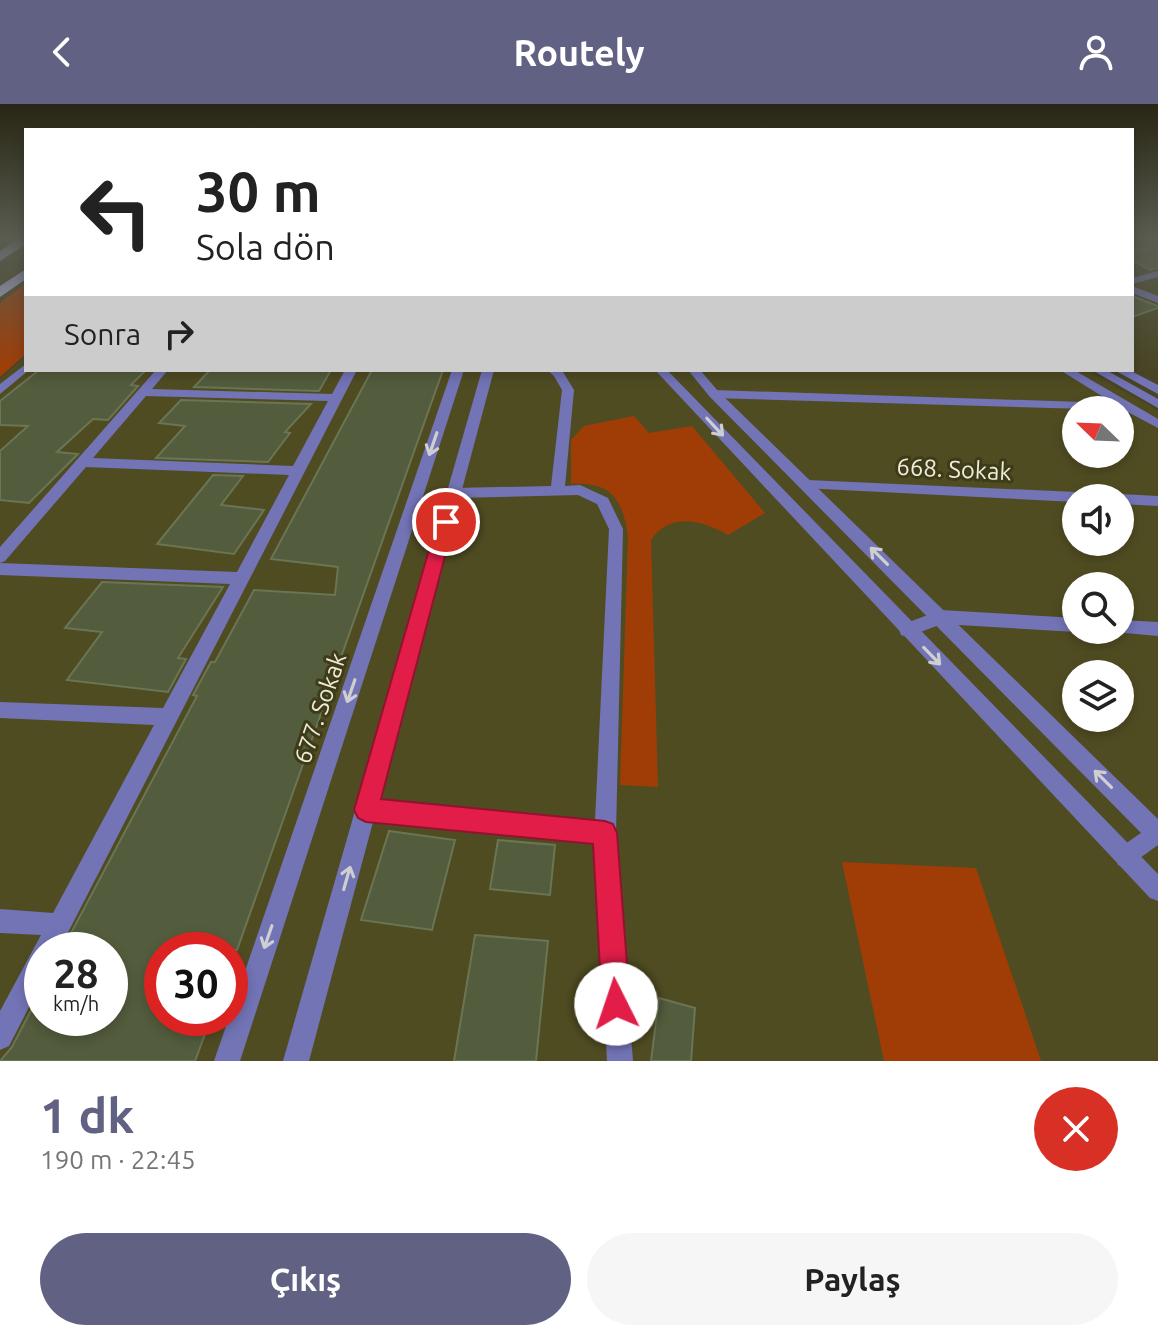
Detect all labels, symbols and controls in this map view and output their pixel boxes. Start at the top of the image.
icon: back [40,30,84,74]
icon: person [1074,30,1118,74]
text: Routely [513,32,645,73]
icon: left [64,160,168,264]
text: 30 m [196,160,321,223]
text: Sola dön [196,226,335,267]
icon: right [157,312,201,356]
text: Sonra [64,317,141,351]
north arrow [1062,396,1134,468]
map controls [1062,396,1134,732]
one-way arrow [705,416,723,436]
one-way arrow [425,431,440,456]
street label: 668. Sokak [896,453,1012,485]
button: sound [1062,484,1134,556]
pin [412,488,480,556]
icon: arrive [424,500,468,544]
one-way arrow [870,547,889,566]
button: search [1062,572,1134,644]
one-way arrow [922,646,941,665]
street label: 677. Sokak [288,649,352,767]
button: layers [1062,660,1134,732]
one-way arrow [342,678,357,703]
one-way arrow [1094,770,1113,789]
one-way arrow [340,865,355,891]
one-way arrow [260,924,275,949]
speed limit sign: 30 [144,932,248,1036]
text: 28 [53,951,99,996]
position arrow [574,962,658,1046]
text: km/h [53,992,99,1015]
button: close [1034,1087,1118,1171]
text: 1 dk [40,1088,134,1142]
text: 190 m · 22:45 [40,1145,196,1174]
button: Çıkış [40,1233,571,1325]
button: Paylaş [587,1233,1118,1325]

